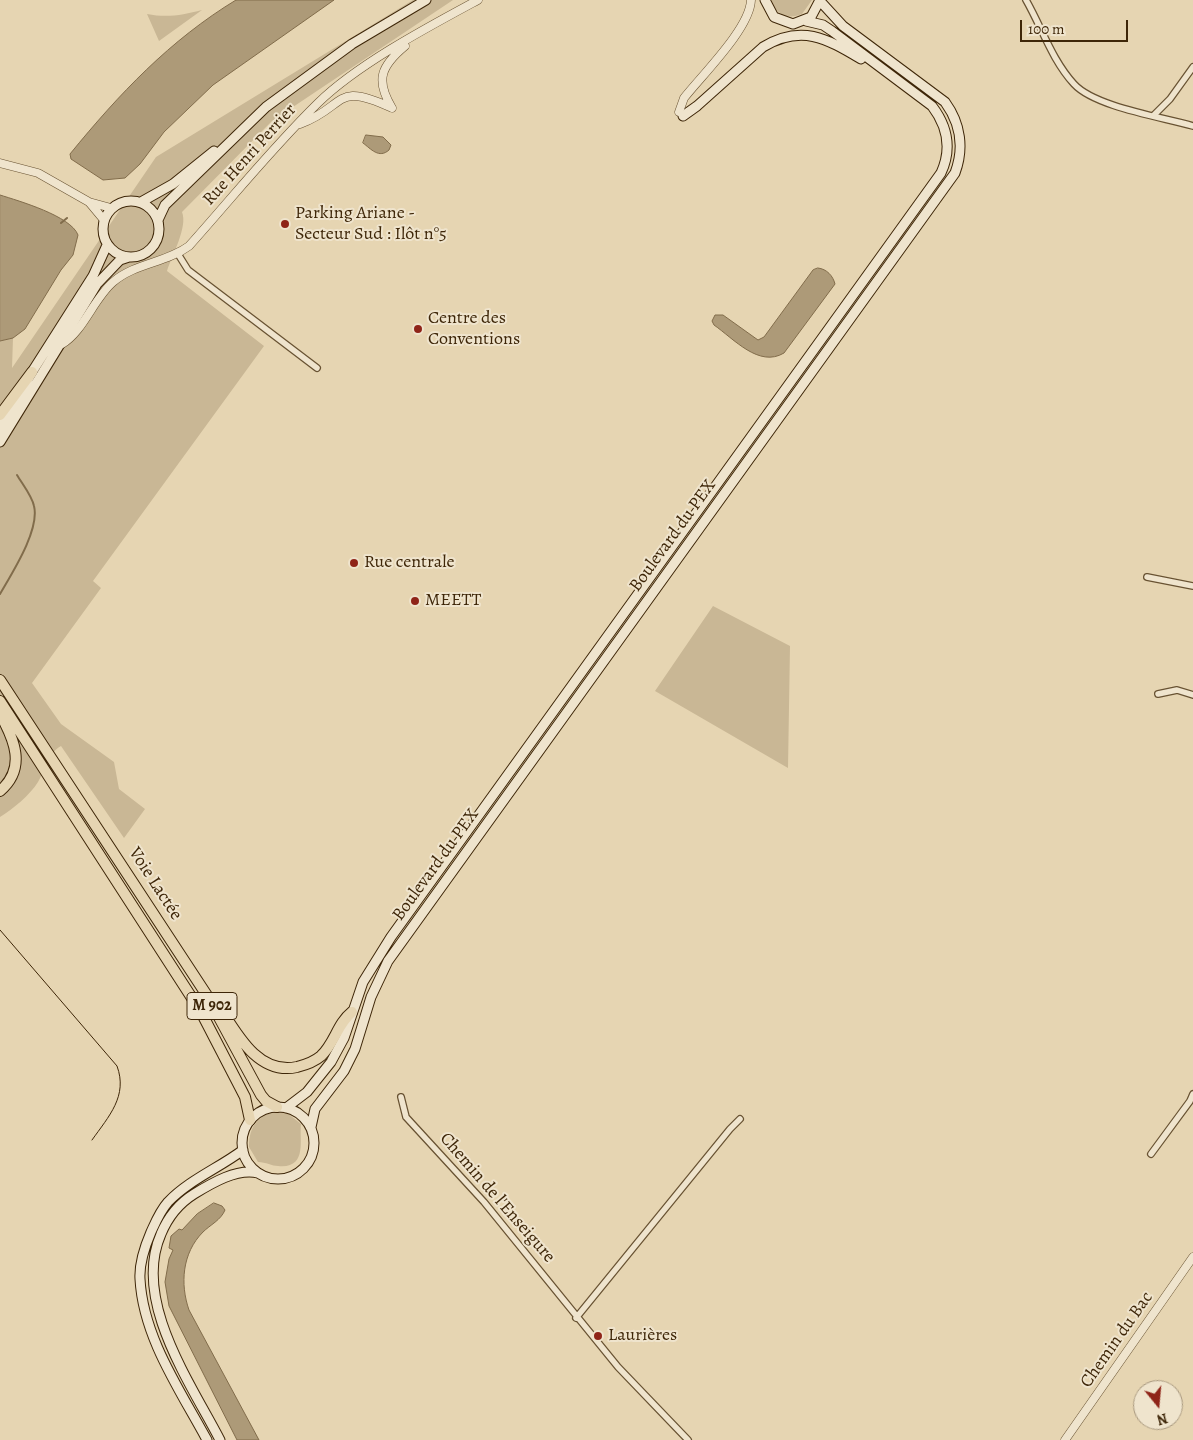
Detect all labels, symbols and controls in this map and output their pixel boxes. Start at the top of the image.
scale bar [1023,10,1130,42]
text: 100 m [1028,19,1065,39]
street label: Rue Henri Perrier [199,100,301,210]
place label: Parking Ariane - Secteur Sud : Ilôt n°5 [295,203,447,245]
marker: Parking Ariane - Secteur Sud : Ilôt n°5 [279,218,291,230]
place label: Centre des Conventions [428,308,520,350]
marker: Centre des Conventions [412,323,424,335]
street label: Boulevard du PEX [625,476,721,596]
place label: Rue centrale [364,552,455,574]
marker: Rue centrale [348,557,360,569]
place label: MEETT [425,590,481,612]
marker: MEETT [409,595,421,607]
street label: Boulevard du PEX [388,805,484,925]
street label: Voie Lactée [123,844,187,924]
road number: M 902 [187,992,237,1019]
street label: Chemin de l'Enseigure [435,1129,559,1267]
street label: Chemin du Bac [1076,1288,1158,1392]
place label: Laurières [608,1325,677,1347]
marker: Laurières [592,1330,604,1342]
north arrow [1133,1380,1183,1430]
text: N [1155,1408,1170,1429]

